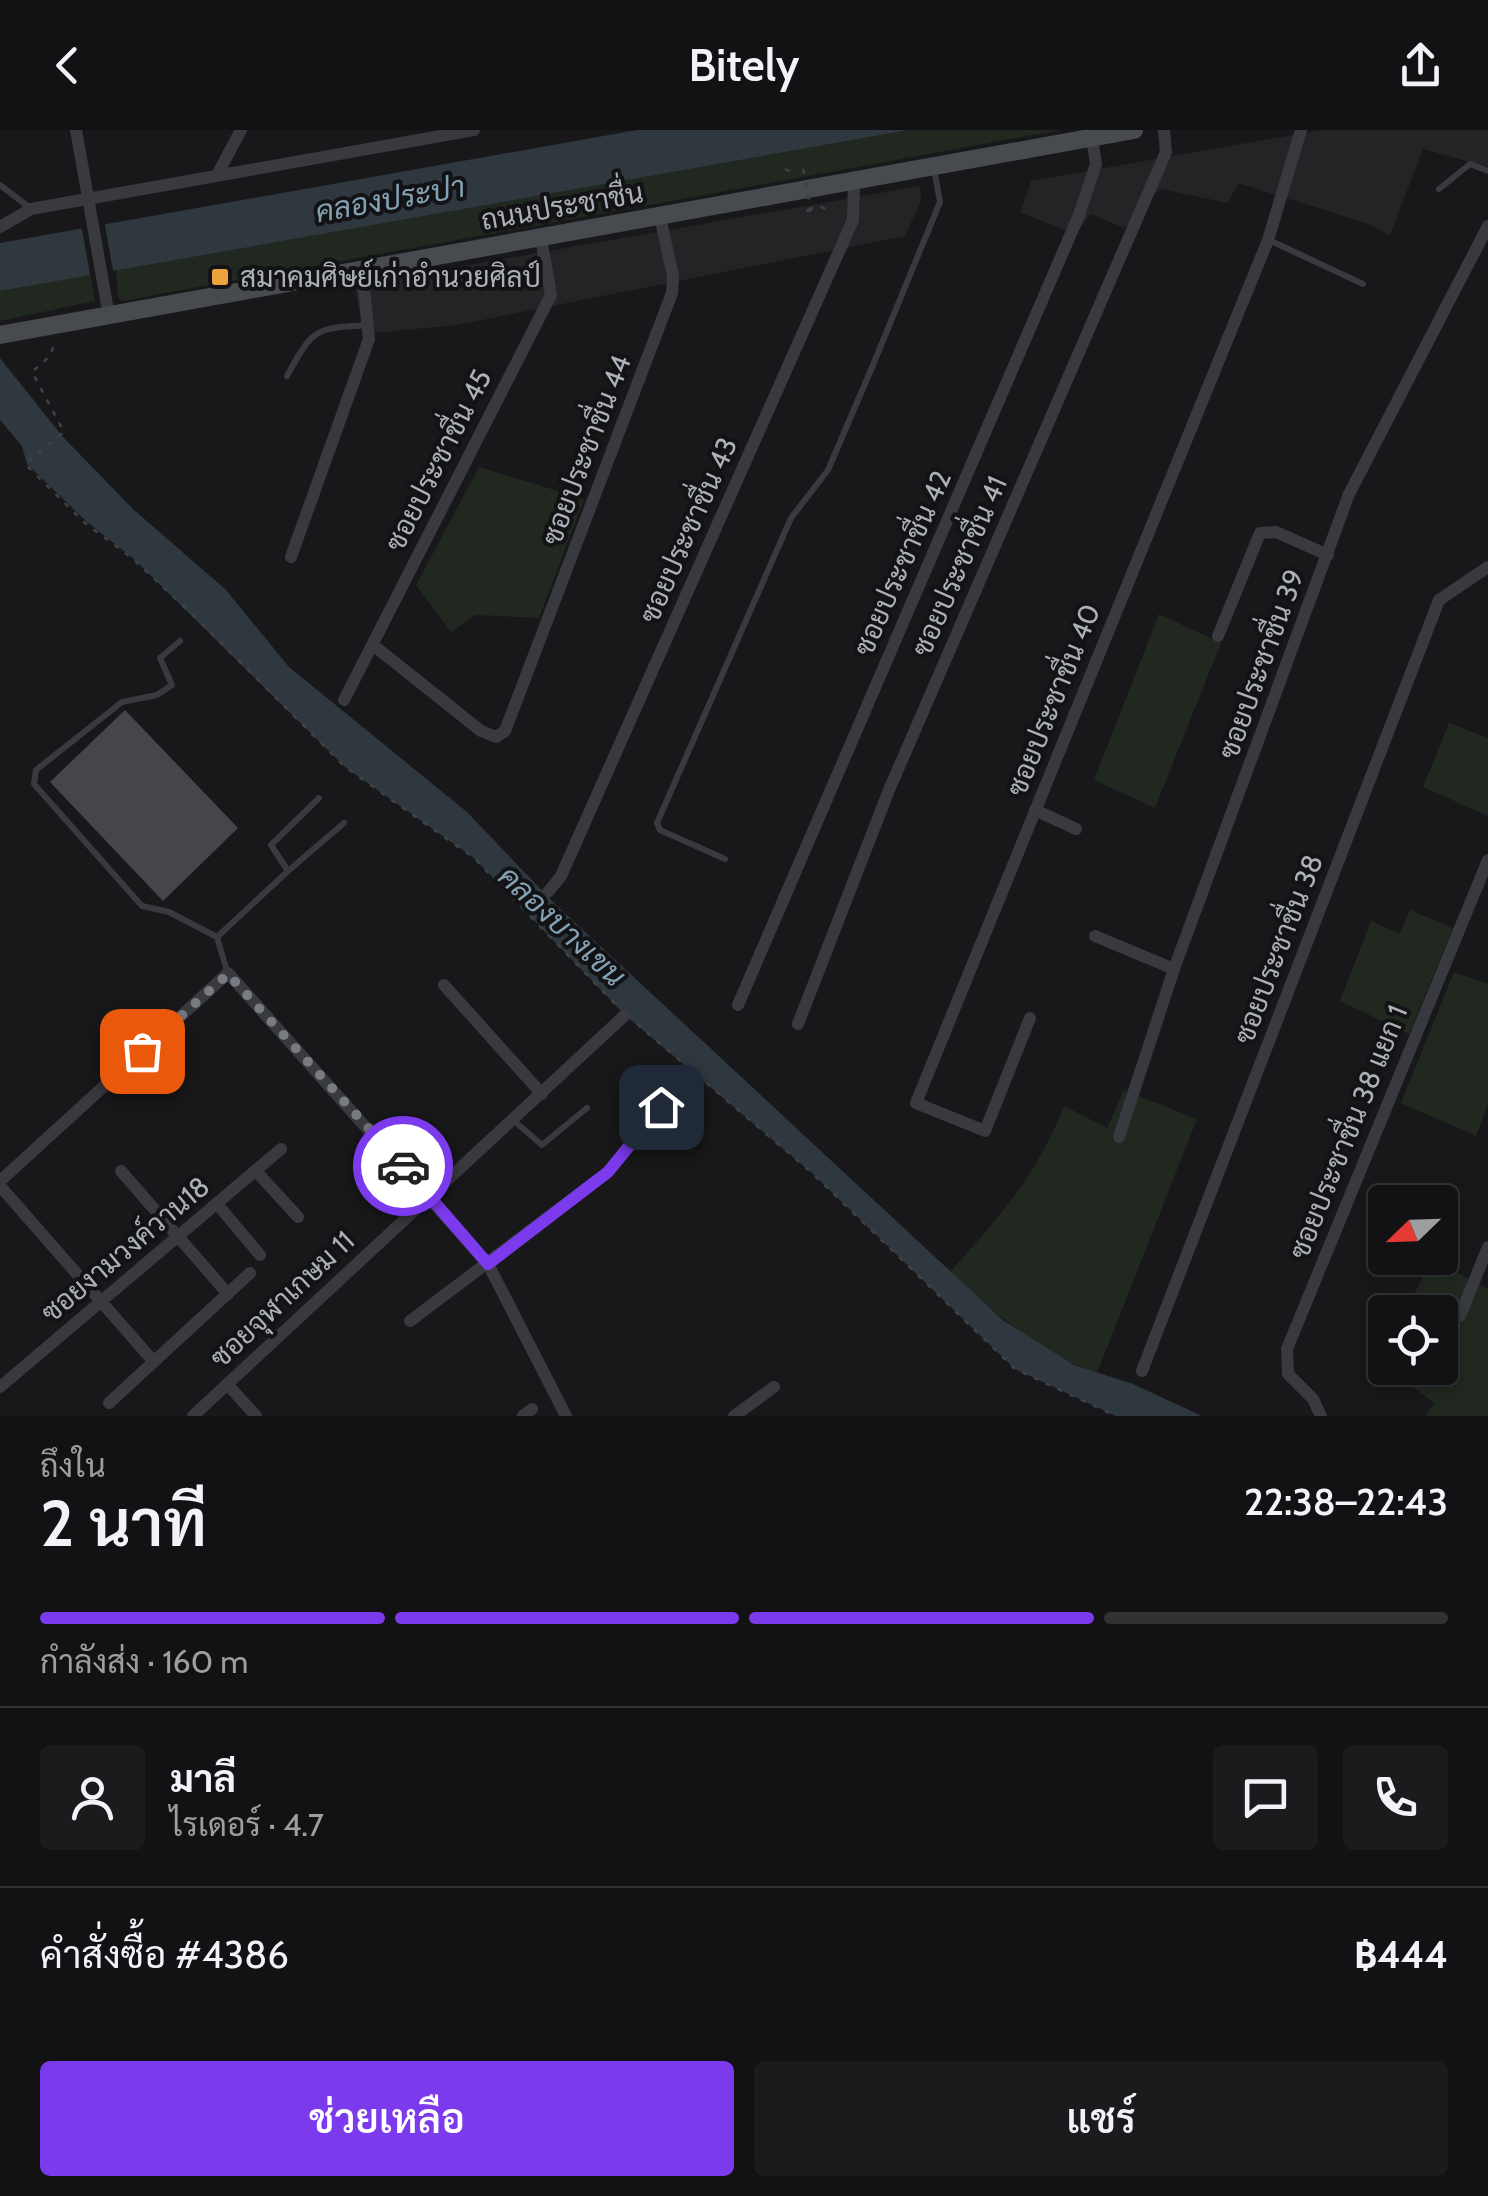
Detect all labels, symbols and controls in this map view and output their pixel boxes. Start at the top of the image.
icon: back [40,38,95,93]
text: Bitely [689,38,800,92]
icon: share [1393,38,1448,93]
water label: คลองประปา [312,168,468,230]
street label: ถนนประชาชื่น [477,168,646,237]
place label: สมาคมศิษย์เก่าอํานวยศิลป์ [240,258,541,294]
marker: สมาคมศิษย์เก่าอํานวยศิลป์ [209,266,231,288]
street label: ซอยประชาชื่น 44 [528,348,638,550]
street label: ซอยประชาชื่น 45 [371,360,498,557]
street label: ซอยประชาชื่น 43 [625,429,744,628]
street label: ซอยประชาชื่น 42 [840,462,958,661]
street label: ซอยประชาชื่น 41 [898,468,1014,661]
street label: ซอยประชาชื่น 39 [1204,562,1311,763]
street label: ซอยประชาชื่น 40 [993,596,1107,801]
street label: ซอยประชาชื่น 38 [1220,847,1330,1049]
water label: คลองบางเขน [491,858,633,994]
street label: ซอยประชาชื่น 38 แยก 1 [1275,998,1414,1264]
pin [100,1009,185,1094]
icon: bag [115,1024,170,1079]
pin [619,1065,704,1150]
icon: home [634,1080,689,1135]
courier [353,1116,453,1216]
icon: car [376,1139,431,1194]
street label: ซอยงามวงค์วาน18 [33,1167,216,1329]
north arrow [1368,1185,1458,1275]
map controls [1368,1185,1458,1385]
street label: ซอยจุฬาเกษม 11 [203,1224,363,1377]
button: locate [1368,1295,1458,1385]
text: ถึงใน [40,1446,106,1485]
text: 22:38–22:43 [1244,1478,1448,1525]
text: 2 นาที [40,1483,207,1562]
text: กำลังส่ง · 160 m [40,1642,248,1681]
button: person [40,1745,145,1850]
button: chat [1213,1745,1318,1850]
button: phone [1343,1745,1448,1850]
text: มาลี [170,1755,236,1802]
text: ไรเดอร์ · 4.7 [170,1805,324,1844]
text: คำสั่งซื้อ #4386 [40,1931,289,1978]
text: ฿444 [1354,1931,1448,1978]
button: ช่วยเหลือ [40,2061,734,2176]
button: แชร์ [754,2061,1448,2176]

